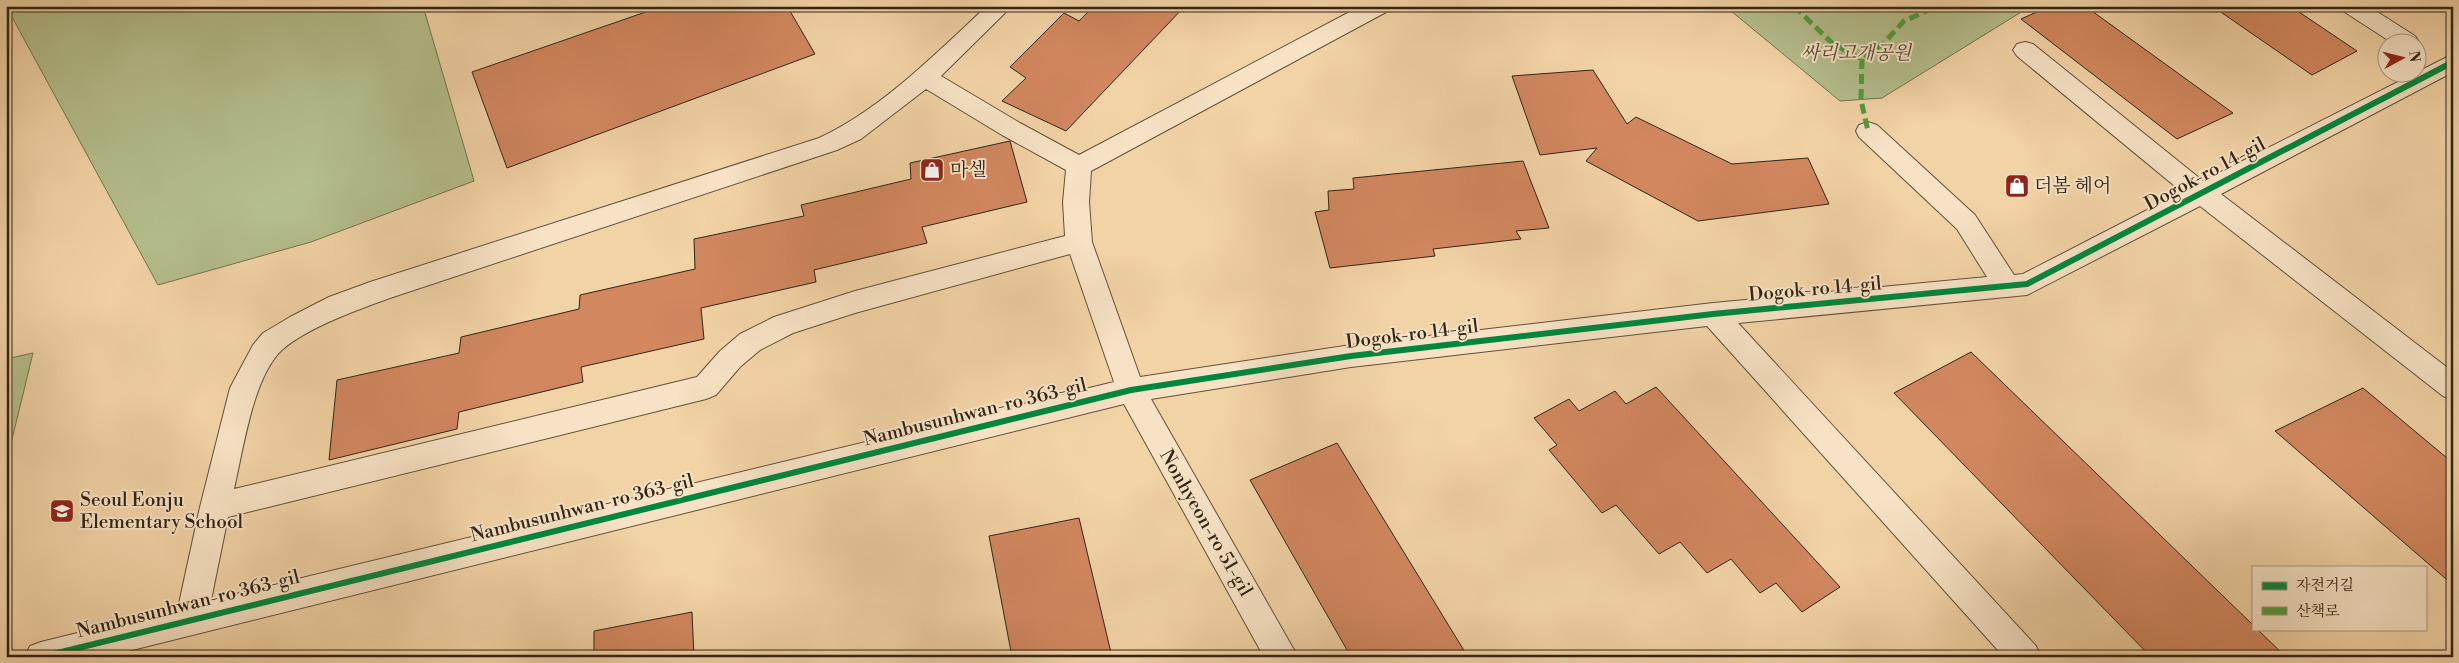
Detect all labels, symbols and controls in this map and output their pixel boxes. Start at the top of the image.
north arrow [2376,32,2426,82]
park label: 싸리고개공원 [1801,41,1913,65]
text: N [2404,50,2424,63]
street label: Dogok-ro 14-gil [2140,132,2270,216]
shop icon: 마셀 [919,157,945,183]
place label: 마셀 [950,158,987,182]
shop icon: 더봄 헤어 [2004,173,2030,199]
place label: 더봄 헤어 [2034,174,2111,198]
street label: Dogok-ro 14-gil [1747,271,1883,307]
street label: Dogok-ro 14-gil [1344,314,1480,354]
street label: Nambusunhwan-ro 363-gil [861,373,1090,451]
street label: Nonhyeon-ro 51-gil [1154,445,1258,601]
street label: Nambusunhwan-ro 363-gil [468,469,697,547]
place label: Seoul Eonju Elementary School [80,488,244,534]
school or university icon: Seoul Eonju Elementary School [49,498,75,524]
street label: Nambusunhwan-ro 363-gil [74,565,303,643]
legend [2252,566,2426,630]
text: 자전거길 [2296,576,2354,595]
text: 산책로 [2296,602,2340,621]

